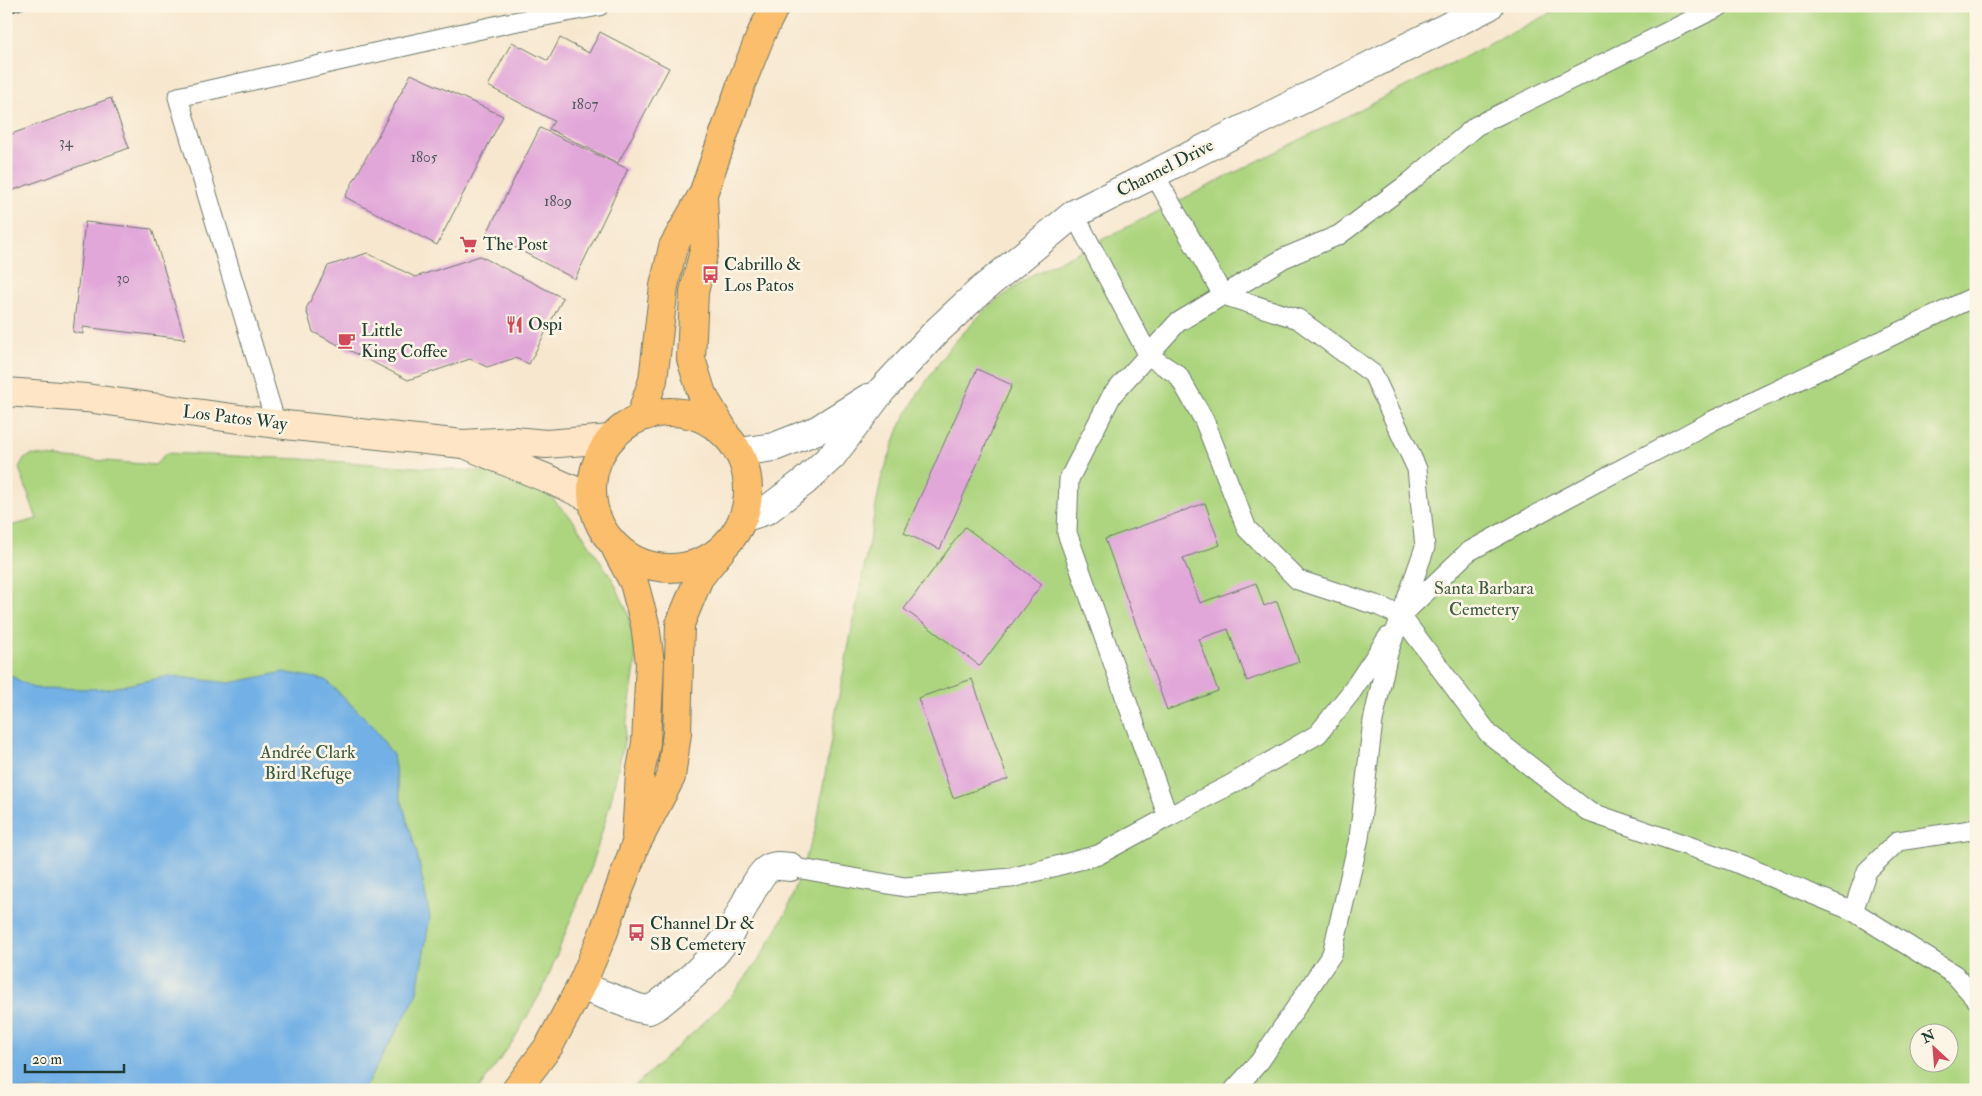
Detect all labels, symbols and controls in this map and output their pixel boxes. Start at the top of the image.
house number: 1807 [572,95,599,114]
house number: 34 [59,133,74,152]
street label: Channel Drive [1113,134,1218,202]
house number: 1805 [411,148,438,167]
house number: 1809 [544,192,572,211]
place label: The Post [483,233,548,256]
supermarket icon: The Post [459,234,479,254]
place label: Cabrillo & Los Patos [724,253,801,297]
bus stop icon: Cabrillo & Los Patos [700,264,720,284]
house number: 30 [116,269,130,288]
place label: Ospi [528,313,563,336]
restaurant icon: Ospi [504,314,524,334]
place label: Little King Coffee [361,319,448,363]
cafe icon: Little King Coffee [337,330,357,350]
street label: Los Patos Way [181,400,290,436]
park label: Santa Barbara Cemetery [1434,577,1535,621]
park label: Andrée Clark Bird Refuge [259,741,356,785]
place label: Channel Dr & SB Cemetery [650,912,755,956]
bus stop icon: Channel Dr & SB Cemetery [626,923,646,943]
north arrow [1910,1024,1960,1074]
text: N [1918,1026,1938,1048]
scale bar [25,1041,124,1073]
text: 20 m [32,1050,62,1069]

